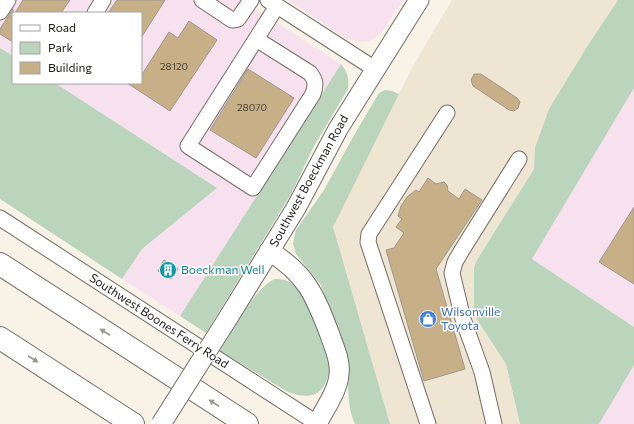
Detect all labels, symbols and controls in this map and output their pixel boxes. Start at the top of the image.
legend [12,12,142,84]
text: Road [48,20,76,34]
text: Park [48,40,74,54]
text: Building [48,60,92,74]
house number: 28120 [160,60,188,72]
house number: 28070 [237,101,267,113]
street label: Southwest Boeckman Road [266,112,350,249]
building icon: Boeckman Well [158,260,178,280]
place label: Boeckman Well [181,262,264,276]
street label: Southwest Boones Ferry Road [87,270,232,370]
place label: Wilsonville Toyota [441,304,500,332]
shop icon: Wilsonville Toyota [418,309,438,329]
one-way arrow [100,328,111,336]
one-way arrow [28,355,38,363]
one-way arrow [209,399,220,407]

